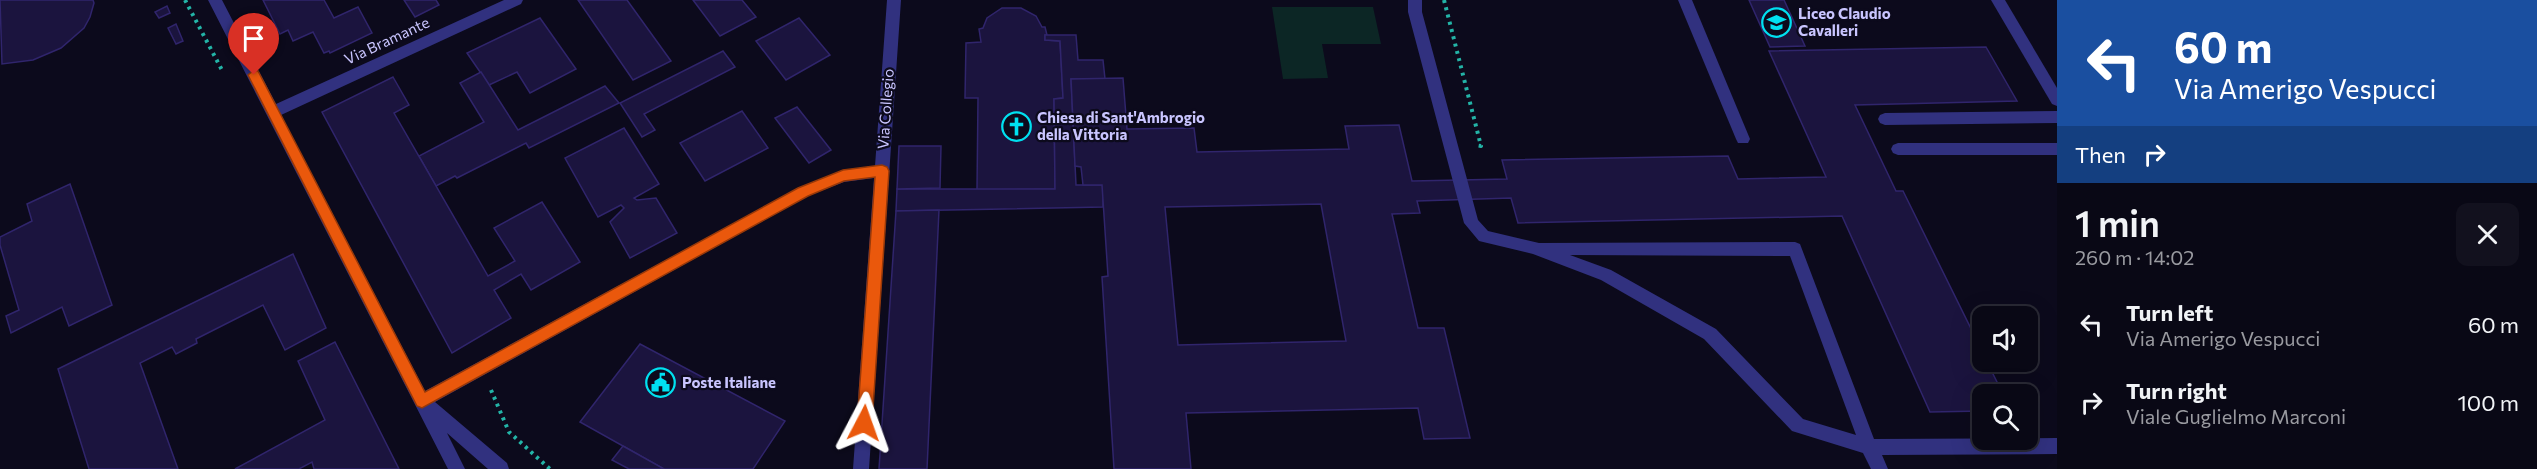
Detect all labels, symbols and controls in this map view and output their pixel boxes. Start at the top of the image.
place label: Liceo Claudio Cavalleri [1798,4,1891,39]
school or university icon: Liceo Claudio Cavalleri [1761,7,1793,39]
pin [228,13,279,75]
street label: Via Bramante [341,13,432,68]
text: 60 m [2174,20,2273,72]
icon: arrive [237,22,270,55]
icon: left [2075,24,2153,102]
street label: Via Collegio [873,68,897,150]
text: Via Amerigo Vespucci [2174,72,2436,105]
place label: Chiesa di Sant'Ambrogio della Vittoria [1037,108,1205,143]
church icon: Chiesa di Sant'Ambrogio della Vittoria [1000,111,1032,143]
icon: right [2138,138,2171,171]
text: Then [2075,141,2126,168]
text: 1 min [2075,200,2160,244]
button: close [2456,203,2519,266]
text: 260 m · 14:02 [2075,245,2194,269]
text: Turn left [2126,299,2213,326]
map controls [1972,306,2038,450]
button: sound [1972,306,2038,372]
icon: left [2075,308,2108,341]
text: 60 m [2468,311,2519,338]
text: Via Amerigo Vespucci [2126,326,2320,350]
public building icon: Poste Italiane [645,367,677,399]
place label: Poste Italiane [682,373,776,391]
text: Turn right [2126,377,2227,404]
button: search [1972,384,2038,450]
icon: right [2075,386,2108,419]
text: 100 m [2457,389,2519,416]
position arrow [832,391,896,455]
text: Viale Guglielmo Marconi [2126,404,2346,428]

